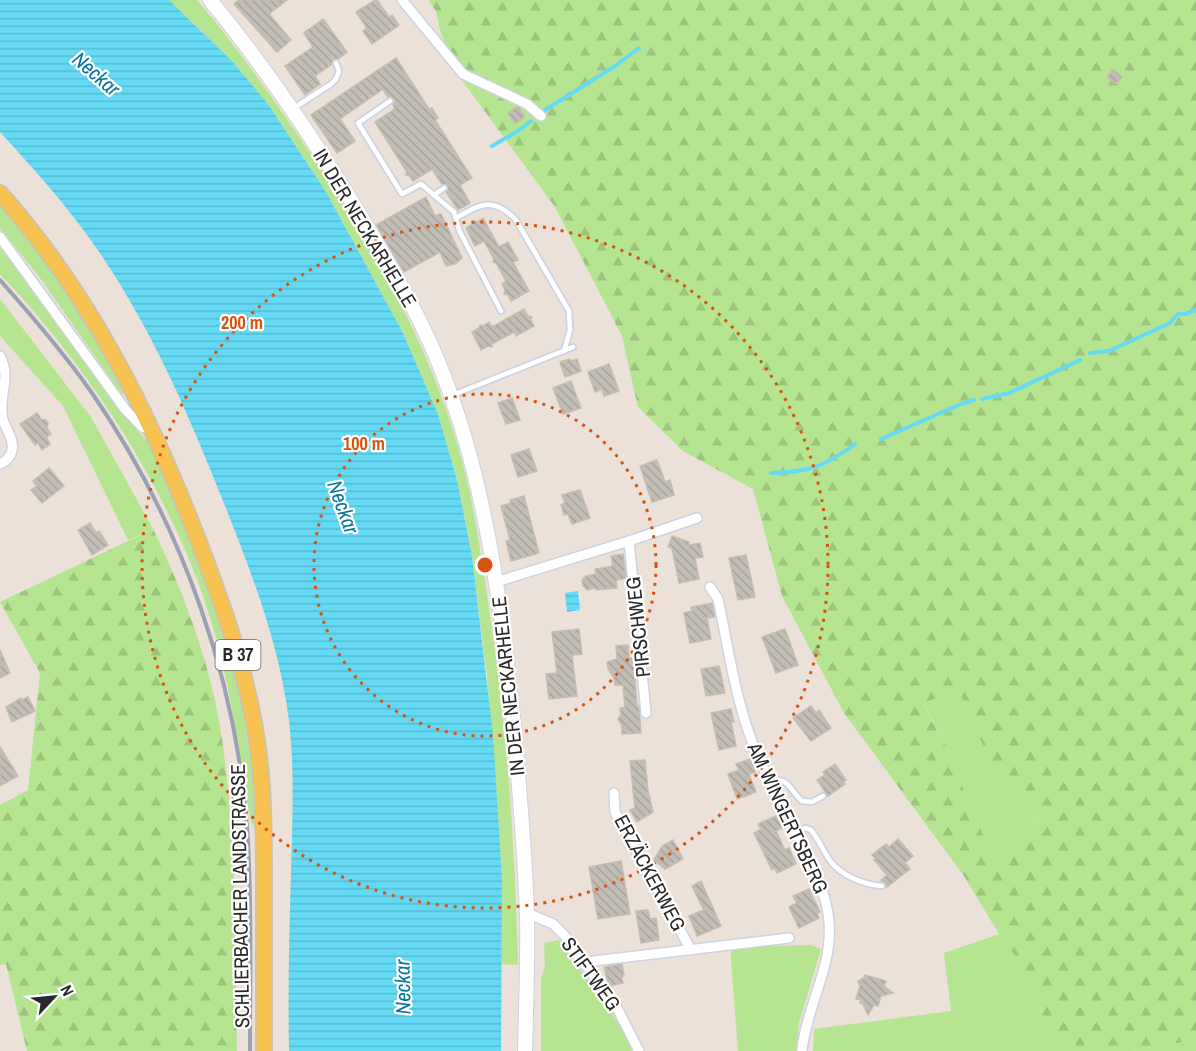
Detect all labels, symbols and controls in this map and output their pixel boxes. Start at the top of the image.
water label: Neckar [66,45,127,103]
street label: IN DER NECKARHELLE [307,143,423,312]
text: 200 m [221,310,263,335]
text: 100 m [343,431,385,456]
water label: Neckar [321,476,367,539]
centre of rings [475,555,495,575]
street label: PIRSCHWEG [619,575,656,679]
street label: IN DER NECKARHELLE [485,595,530,777]
road number: B 37 [216,640,260,670]
street label: AM WINGERTSBERG [741,737,835,898]
street label: SCHLIERBACHER LANDSTRASSE [224,764,255,1028]
street label: ERZÄCKERWEG [608,810,692,936]
street label: STIFTWEG [556,931,627,1016]
water label: Neckar [388,958,417,1015]
north arrow [24,967,84,1027]
text: N [56,981,79,1000]

